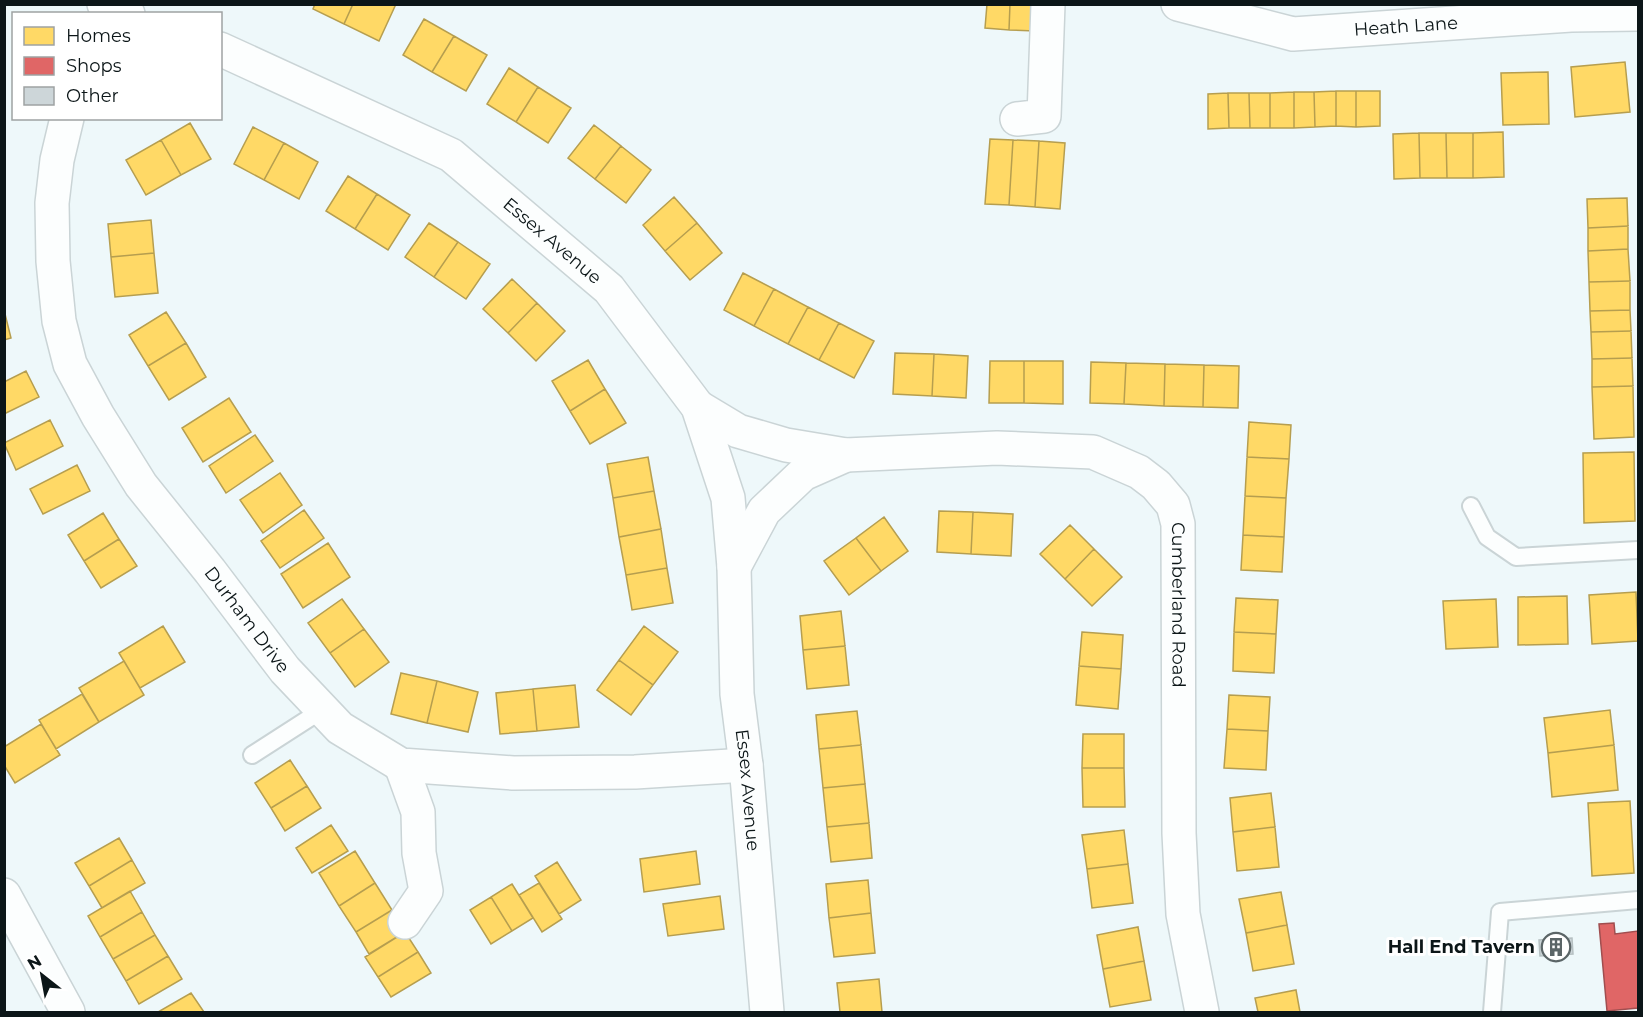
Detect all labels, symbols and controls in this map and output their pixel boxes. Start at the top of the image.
legend [12,12,222,120]
street label: Heath Lane [1353,12,1459,41]
text: Homes [66,25,131,47]
text: Shops [66,55,122,77]
text: Other [66,85,119,107]
street label: Essex Avenue [499,193,606,289]
street label: Cumberland Road [1167,522,1190,688]
street label: Durham Drive [200,562,294,678]
street label: Essex Avenue [731,728,764,852]
building icon: Hall End Tavern [1540,931,1572,963]
place label: Hall End Tavern [1388,936,1535,958]
north arrow [12,945,72,1005]
text: N [24,951,45,974]

